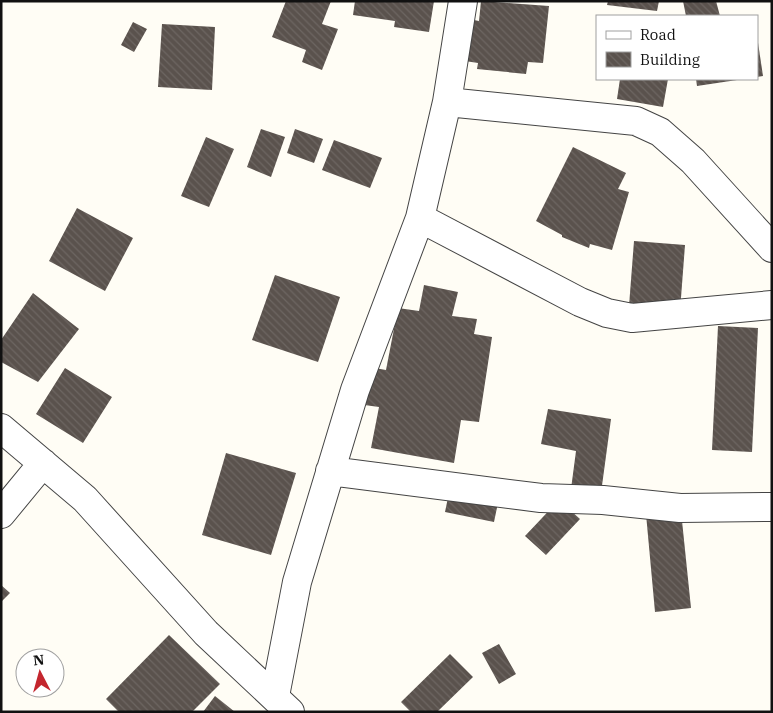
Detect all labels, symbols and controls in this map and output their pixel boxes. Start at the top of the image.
legend [596,15,758,80]
text: Road [640,25,676,44]
text: Building [640,50,700,69]
north arrow [15,648,65,698]
text: N [32,651,45,670]

